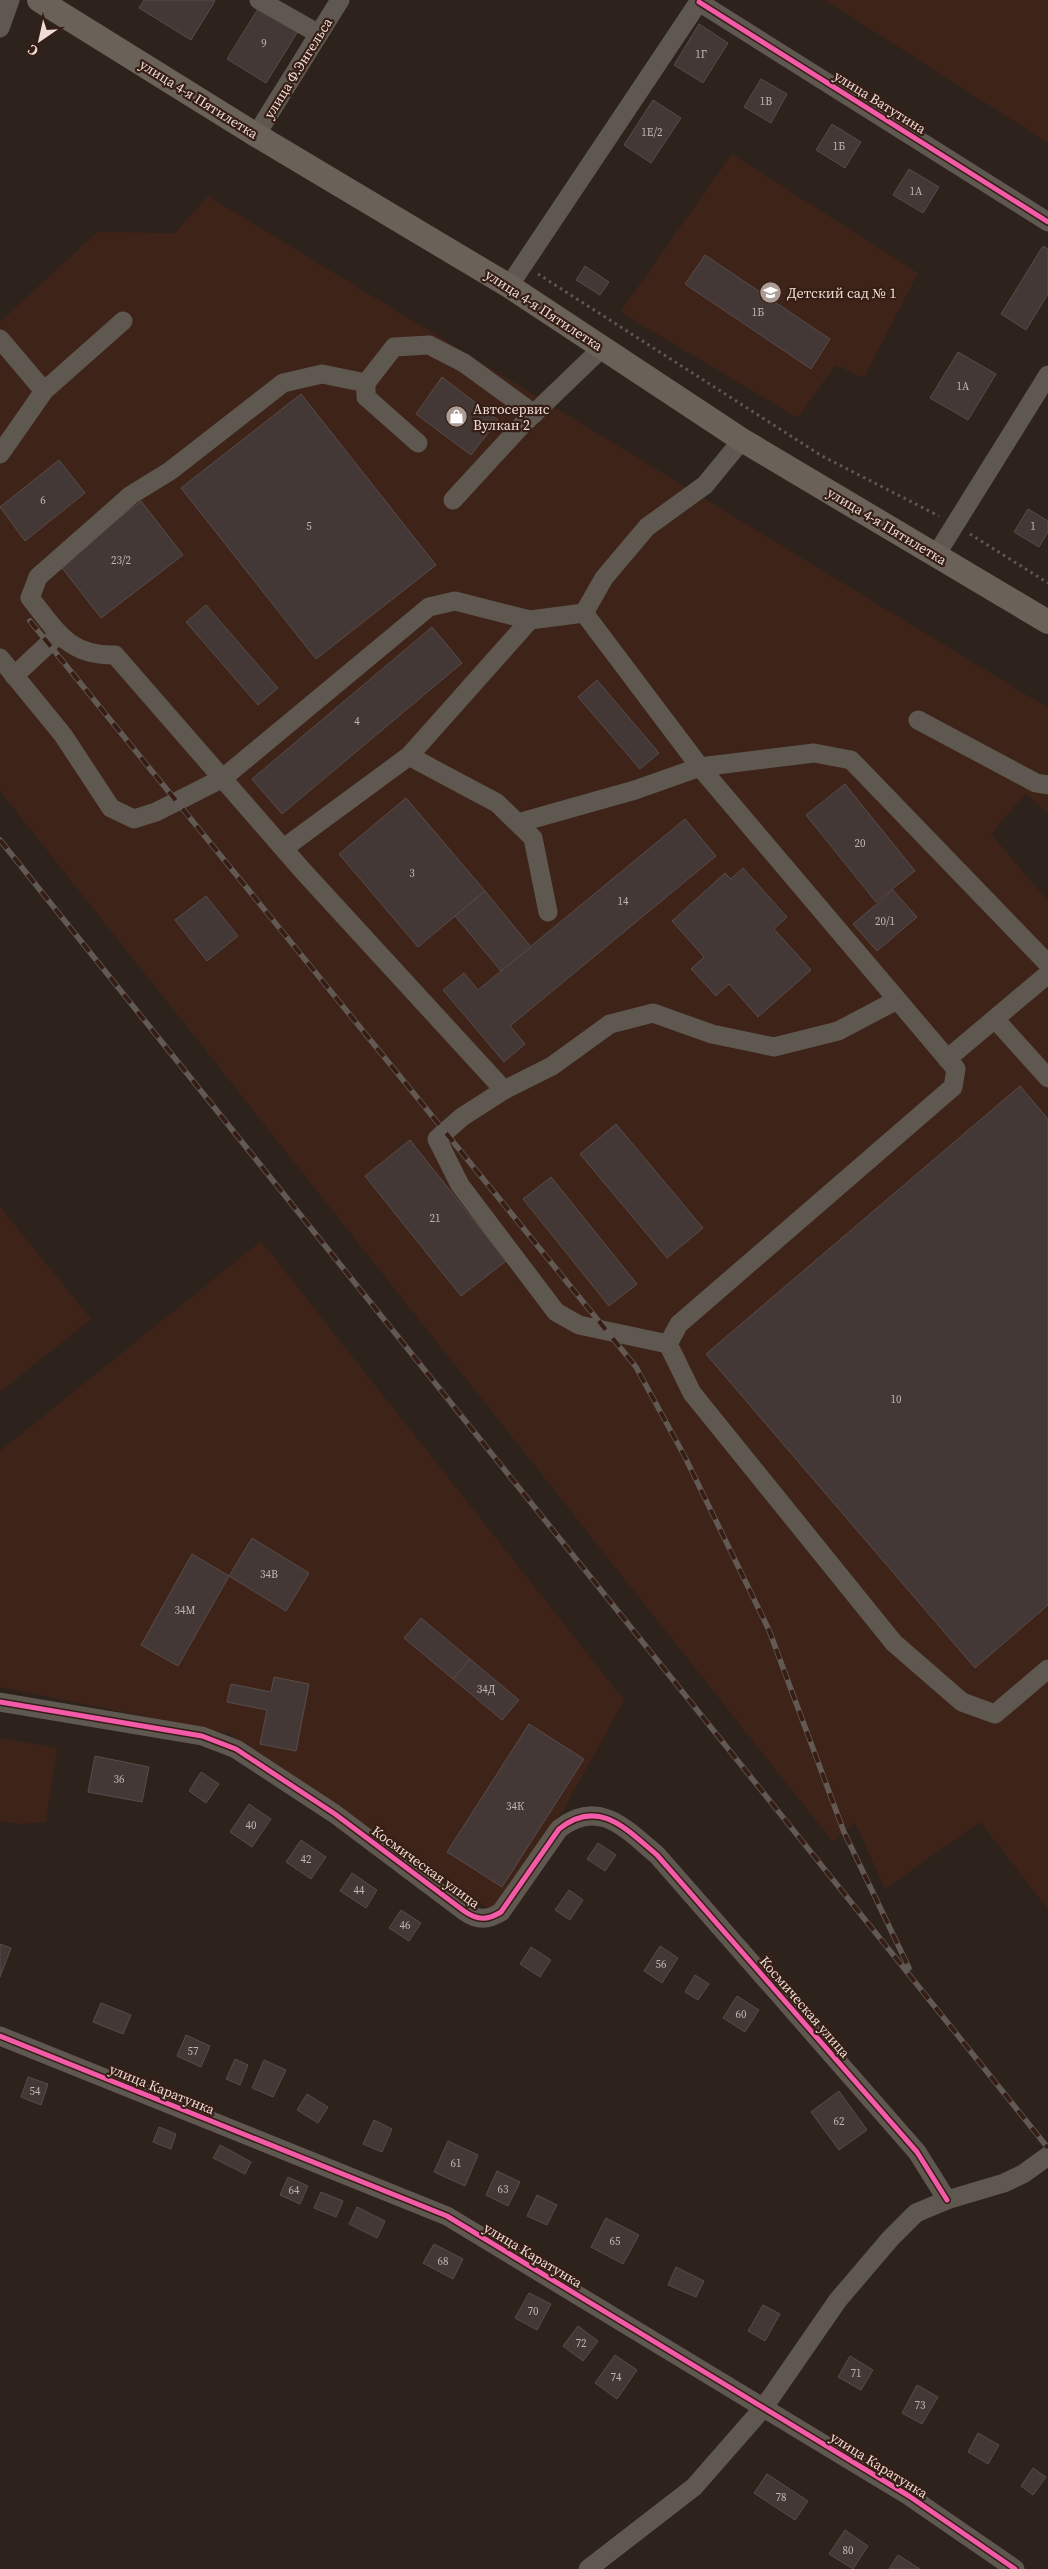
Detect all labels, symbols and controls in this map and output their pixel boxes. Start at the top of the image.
street label: улица Ф.Энгельса [259,13,338,122]
north arrow [15,15,65,65]
house number: 9 [261,36,267,51]
text: С [23,40,42,62]
house number: 1Г [695,47,707,62]
street label: улица 4-я Пятилетка [136,54,263,144]
street label: улица Ватутина [830,66,931,139]
house number: 1В [760,94,772,109]
house number: 1Е/2 [641,125,663,140]
house number: 1Б [833,139,845,154]
house number: 1А [910,184,923,199]
street label: улица 4-я Пятилетка [481,264,607,356]
school or university icon: Детский сад № 1 [759,281,783,305]
place label: Детский сад № 1 [787,283,897,303]
house number: 1Б [752,305,764,320]
house number: 1А [957,379,970,394]
place label: Автосервис Вулкан 2 [473,399,550,435]
shop icon: Автосервис Вулкан 2 [445,405,469,429]
street label: улица 4-я Пятилетка [823,482,951,570]
house number: 6 [40,493,46,508]
house number: 5 [306,519,312,534]
house number: 1 [1030,519,1036,534]
house number: 23/2 [111,553,132,568]
house number: 4 [354,714,360,729]
house number: 20 [855,836,866,851]
house number: 3 [409,866,415,881]
house number: 14 [618,894,629,909]
house number: 20/1 [875,914,895,929]
house number: 21 [430,1211,441,1226]
house number: 10 [891,1392,902,1407]
house number: 34В [260,1567,278,1582]
house number: 34М [175,1603,196,1618]
house number: 34Д [477,1682,496,1697]
house number: 36 [114,1772,125,1787]
house number: 34К [506,1799,525,1814]
house number: 40 [246,1818,257,1833]
street label: Космическая улица [368,1821,485,1914]
house number: 42 [301,1852,312,1867]
house number: 44 [354,1883,365,1898]
house number: 46 [400,1918,411,1933]
street label: Космическая улица [755,1952,855,2063]
house number: 56 [656,1957,667,1972]
house number: 60 [736,2007,747,2022]
house number: 57 [188,2044,199,2059]
street label: улица Каратунка [106,2059,218,2120]
house number: 54 [30,2084,41,2099]
house number: 62 [834,2114,845,2129]
house number: 61 [451,2156,462,2171]
house number: 63 [498,2182,509,2197]
house number: 64 [289,2183,300,2198]
street label: улица Каратунка [480,2218,587,2293]
house number: 65 [610,2234,621,2249]
house number: 68 [438,2254,449,2269]
house number: 70 [528,2304,539,2319]
house number: 72 [576,2336,587,2351]
house number: 71 [851,2366,862,2381]
house number: 74 [611,2370,622,2385]
house number: 73 [915,2398,926,2413]
street label: улица Каратунка [826,2427,932,2504]
house number: 78 [776,2490,787,2505]
house number: 80 [843,2543,854,2558]

